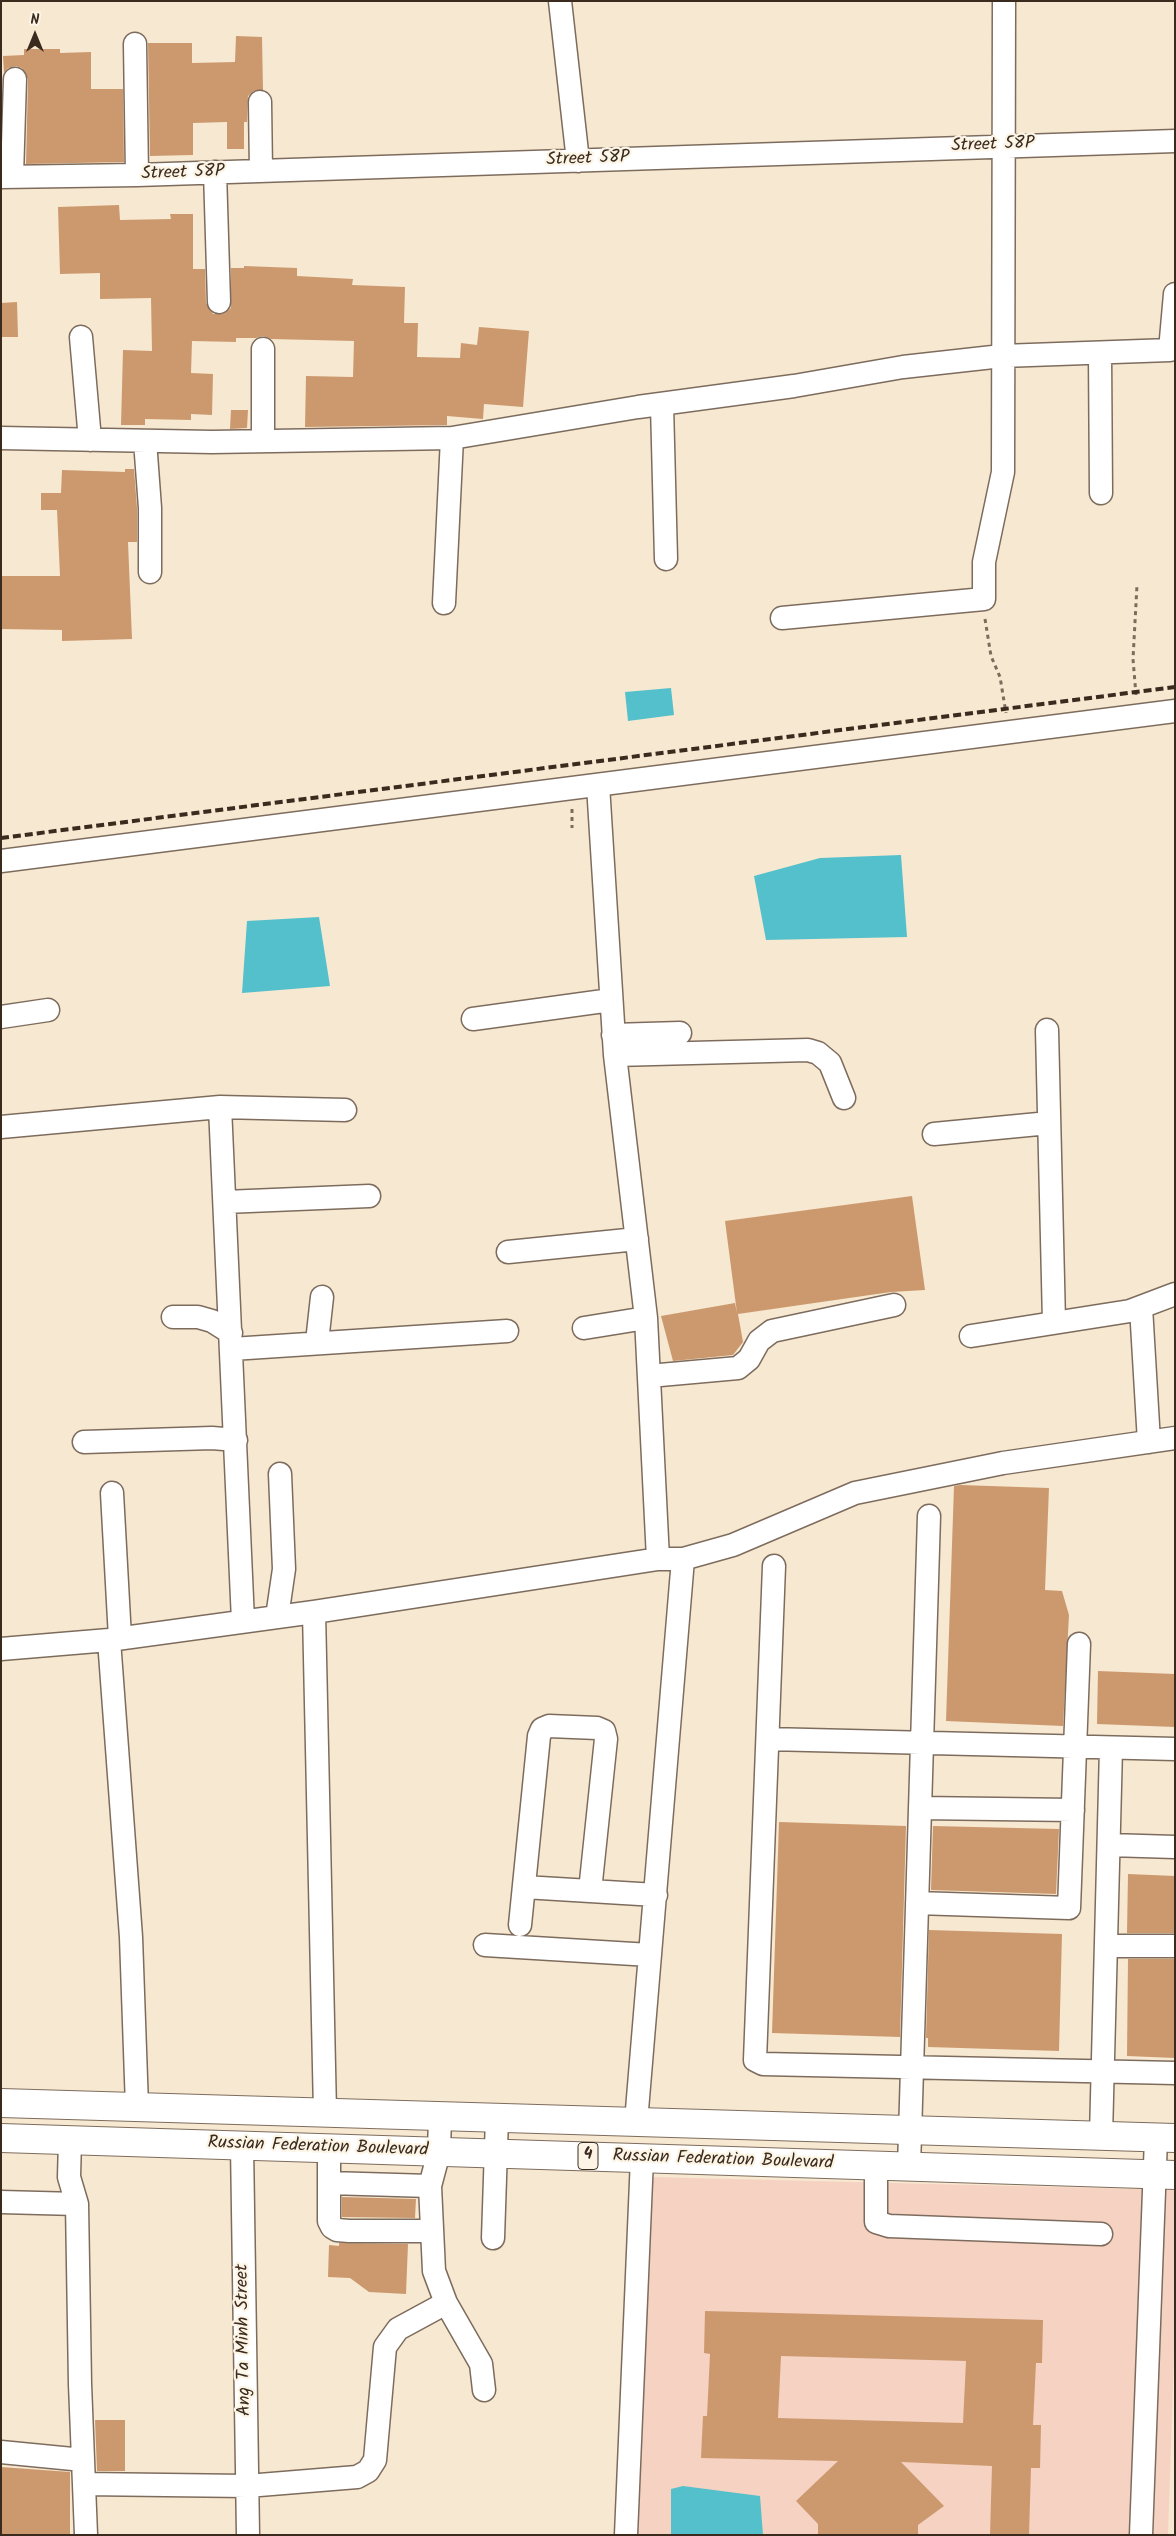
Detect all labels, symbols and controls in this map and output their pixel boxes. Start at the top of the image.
text: N [31,9,39,31]
north arrow [10,10,60,60]
street label: Street 58P [951,134,1035,158]
street label: Street 58P [546,148,630,172]
street label: Street 58P [141,162,225,186]
street label: Russian Federation Boulevard [207,2133,429,2163]
road number: 4 [578,2142,598,2170]
street label: Russian Federation Boulevard [612,2146,834,2176]
street label: Ang Ta Minh Street [233,2264,257,2416]

